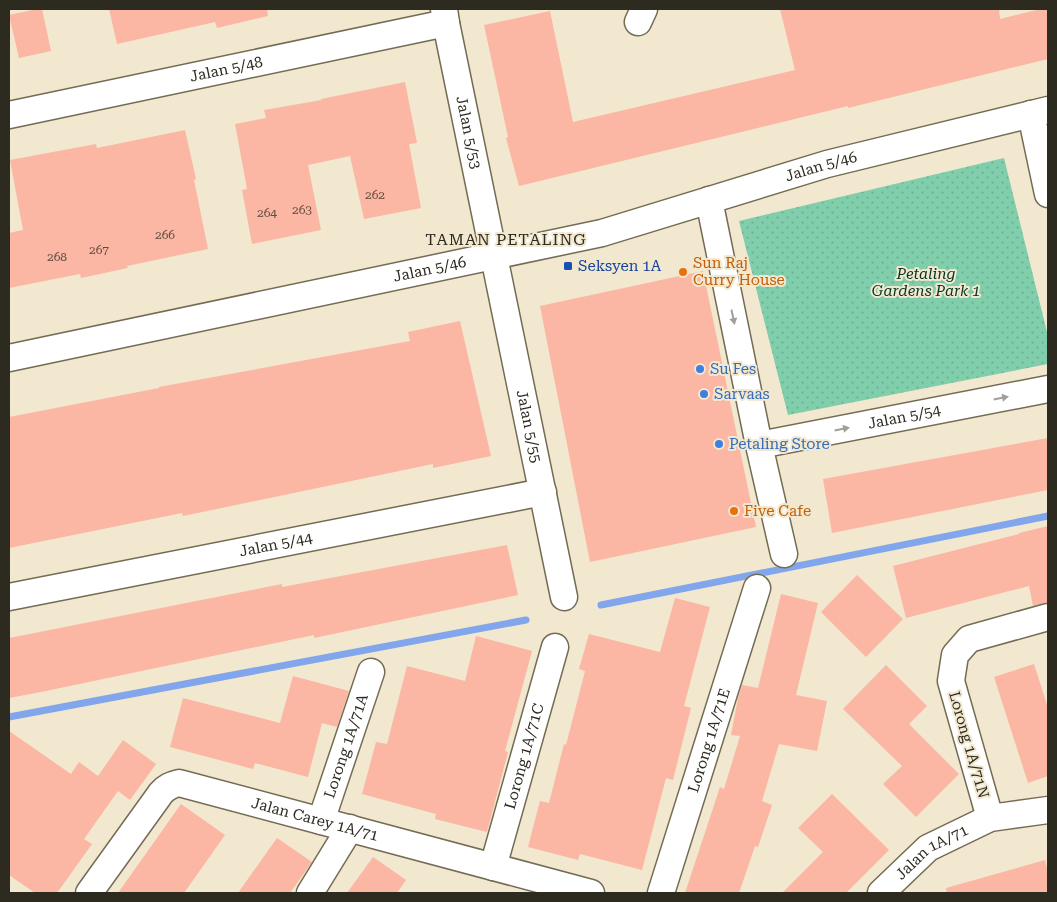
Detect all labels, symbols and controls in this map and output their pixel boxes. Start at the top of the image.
street label: Jalan 5/48 [188,53,264,86]
street label: Jalan 5/53 [452,94,485,171]
street label: Jalan 5/46 [783,148,859,185]
house number: 262 [365,188,385,202]
house number: 263 [292,203,312,217]
house number: 264 [257,206,277,220]
house number: 266 [155,228,175,242]
district label: TAMAN PETALING [425,230,587,249]
house number: 267 [89,243,109,257]
house number: 268 [47,250,67,264]
street label: Jalan 5/46 [392,253,468,286]
place label: Sun Raj Curry House [693,254,785,289]
place label: Seksyen 1A [578,257,662,275]
marker: Seksyen 1A [562,260,574,272]
park label: Petaling Gardens Park 1 [872,265,980,300]
marker: Sun Raj Curry House [677,266,689,278]
one-way arrow [729,309,737,324]
place label: Su Fes [710,360,756,378]
marker: Su Fes [694,363,706,375]
place label: Sarvaas [714,385,770,403]
street label: Jalan 5/55 [513,388,545,464]
marker: Sarvaas [698,388,710,400]
one-way arrow [994,394,1010,402]
street label: Jalan 5/54 [866,401,943,433]
one-way arrow [834,425,850,433]
place label: Petaling Store [729,435,830,453]
marker: Petaling Store [713,438,725,450]
place label: Five Cafe [744,502,811,520]
marker: Five Cafe [728,505,740,517]
street label: Jalan 5/44 [238,528,315,560]
street label: Lorong 1A/71E [684,686,734,795]
street label: Lorong 1A/71N [945,690,993,800]
street label: Lorong 1A/71A [320,691,372,801]
street label: Lorong 1A/71C [501,701,548,811]
street label: Jalan Carey 1A/71 [250,794,381,845]
street label: Jalan 1A/71 [892,821,971,883]

